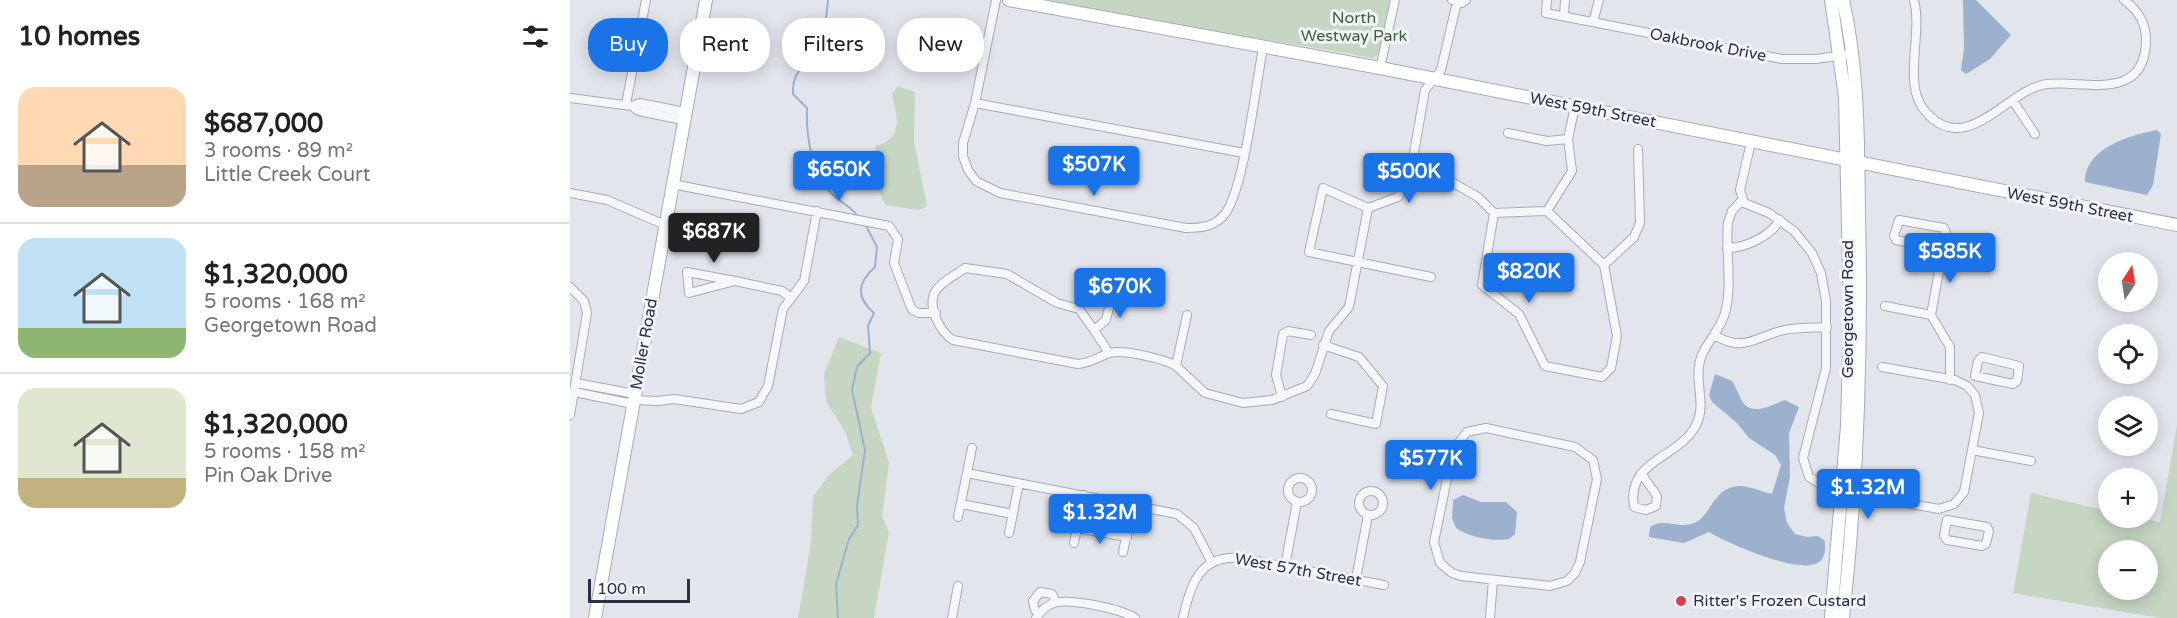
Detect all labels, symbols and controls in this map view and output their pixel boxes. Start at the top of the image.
park label: North Westway Park [1301,8,1408,46]
chip: Buy [588,18,668,72]
chip: Rent [680,18,770,72]
chip: Filters [782,18,885,72]
chip: New [897,18,984,72]
icon: filters [519,20,552,53]
text: 10 homes [18,21,140,52]
street label: Oakbrook Drive [1648,24,1768,66]
street label: West 59th Street [1528,88,1658,132]
text: $687,000 [204,108,323,139]
icon: home [66,111,138,183]
text: 3 rooms · 89 m² [204,139,353,163]
pin: $507K [1052,146,1136,197]
pin: $650K [797,151,881,202]
text: $507K [1062,153,1126,177]
pin: $500K [1367,153,1451,204]
text: $650K [807,158,871,182]
text: $500K [1377,160,1441,184]
text: Little Creek Court [204,163,370,187]
street label: West 59th Street [2005,183,2135,227]
pin: $687K [672,213,756,264]
text: $687K [682,220,746,244]
pin: $585K [1908,233,1992,284]
street label: Georgetown Road [1838,240,1858,378]
text: $585K [1918,240,1982,264]
north arrow [2098,252,2158,312]
map controls [2098,252,2158,600]
pin: $820K [1487,253,1571,304]
text: $1,320,000 [204,259,348,290]
text: $820K [1497,260,1561,284]
icon: home [66,262,138,334]
pin: $670K [1078,268,1162,319]
text: $670K [1088,275,1152,299]
text: 5 rooms · 168 m² [204,290,366,314]
street label: Moller Road [626,297,662,391]
text: Georgetown Road [204,314,377,338]
button: locate [2098,324,2158,384]
button: layers [2098,396,2158,456]
text: $1,320,000 [204,409,348,440]
icon: home [66,412,138,484]
text: 5 rooms · 158 m² [204,440,366,464]
pin: $577K [1389,440,1473,491]
text: $577K [1399,447,1463,471]
text: Pin Oak Drive [204,464,332,488]
button: + [2098,468,2158,528]
pin: $1.32M [1819,469,1917,520]
text: $1.32M [1831,476,1905,500]
pin: $1.32M [1051,494,1149,545]
text: $1.32M [1063,501,1137,525]
button: − [2098,540,2158,600]
street label: West 57th Street [1233,549,1363,591]
scale bar [588,576,690,604]
text: 100 m [597,579,646,599]
place label: Ritter's Frozen Custard [1693,591,1866,611]
marker: Ritter's Frozen Custard [1674,594,1688,608]

